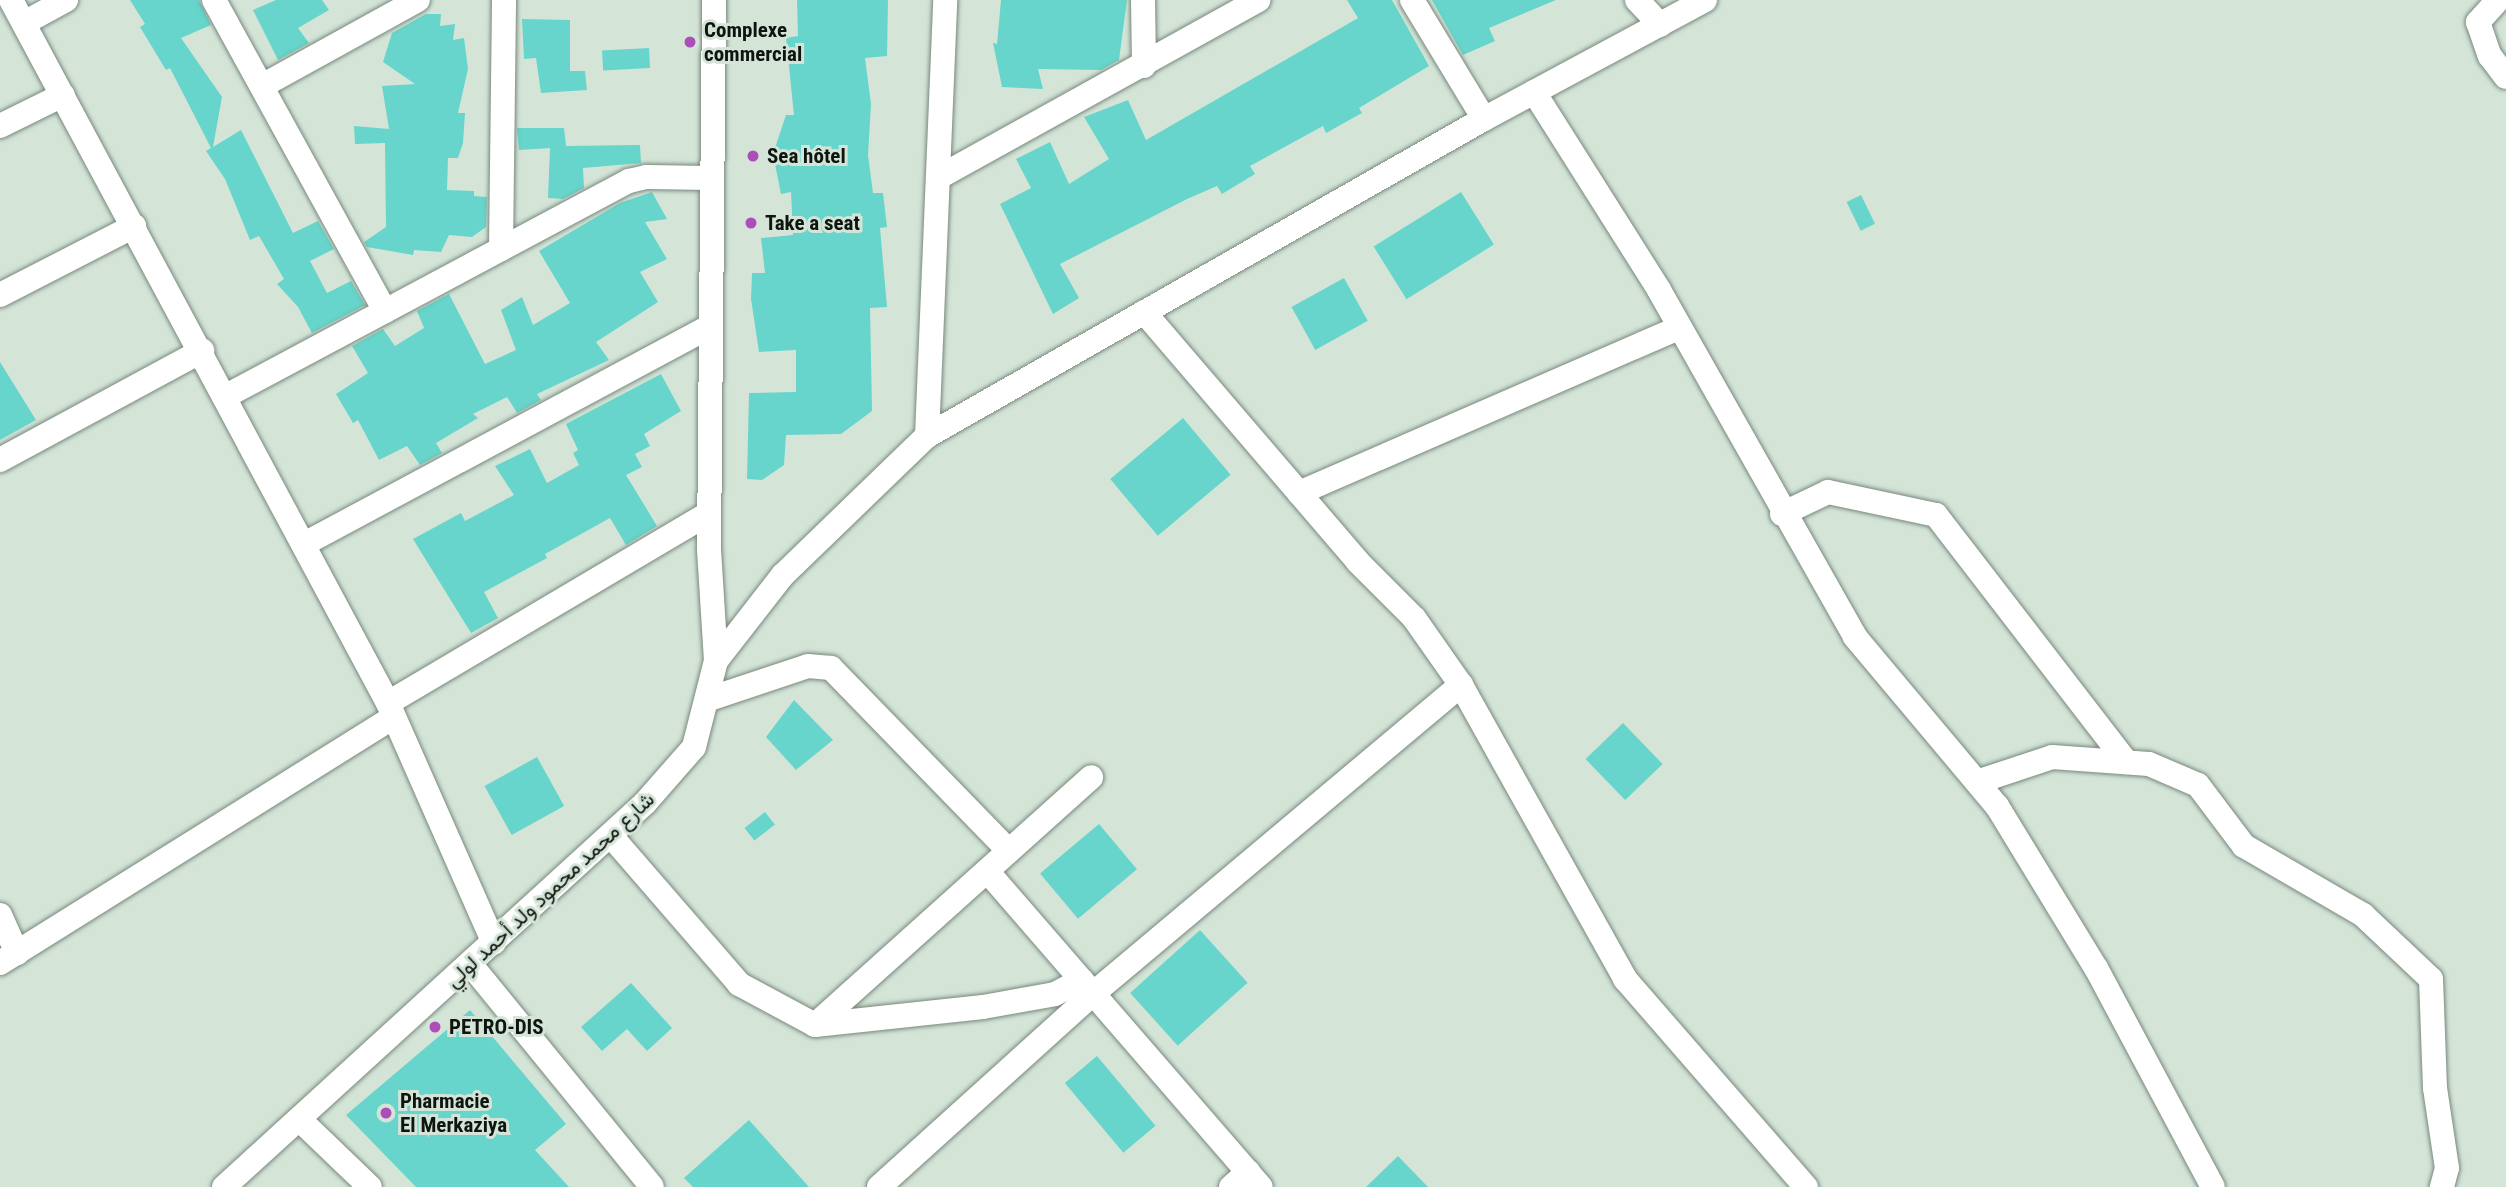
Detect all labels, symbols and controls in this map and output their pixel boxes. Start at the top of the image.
place label: Complexe commercial [704,17,802,67]
marker: Complexe commercial [682,34,698,50]
place label: Sea hôtel [767,143,846,169]
marker: Sea hôtel [745,148,761,164]
place label: Take a seat [765,210,860,236]
marker: Take a seat [743,215,759,231]
street label: شارع محمد محمود ولد أحمد لولي [441,787,659,993]
place label: PETRO-DIS [449,1014,544,1040]
marker: PETRO-DIS [427,1019,443,1035]
place label: Pharmacie El Merkaziya [400,1088,507,1138]
marker: Pharmacie El Merkaziya [378,1105,394,1121]

